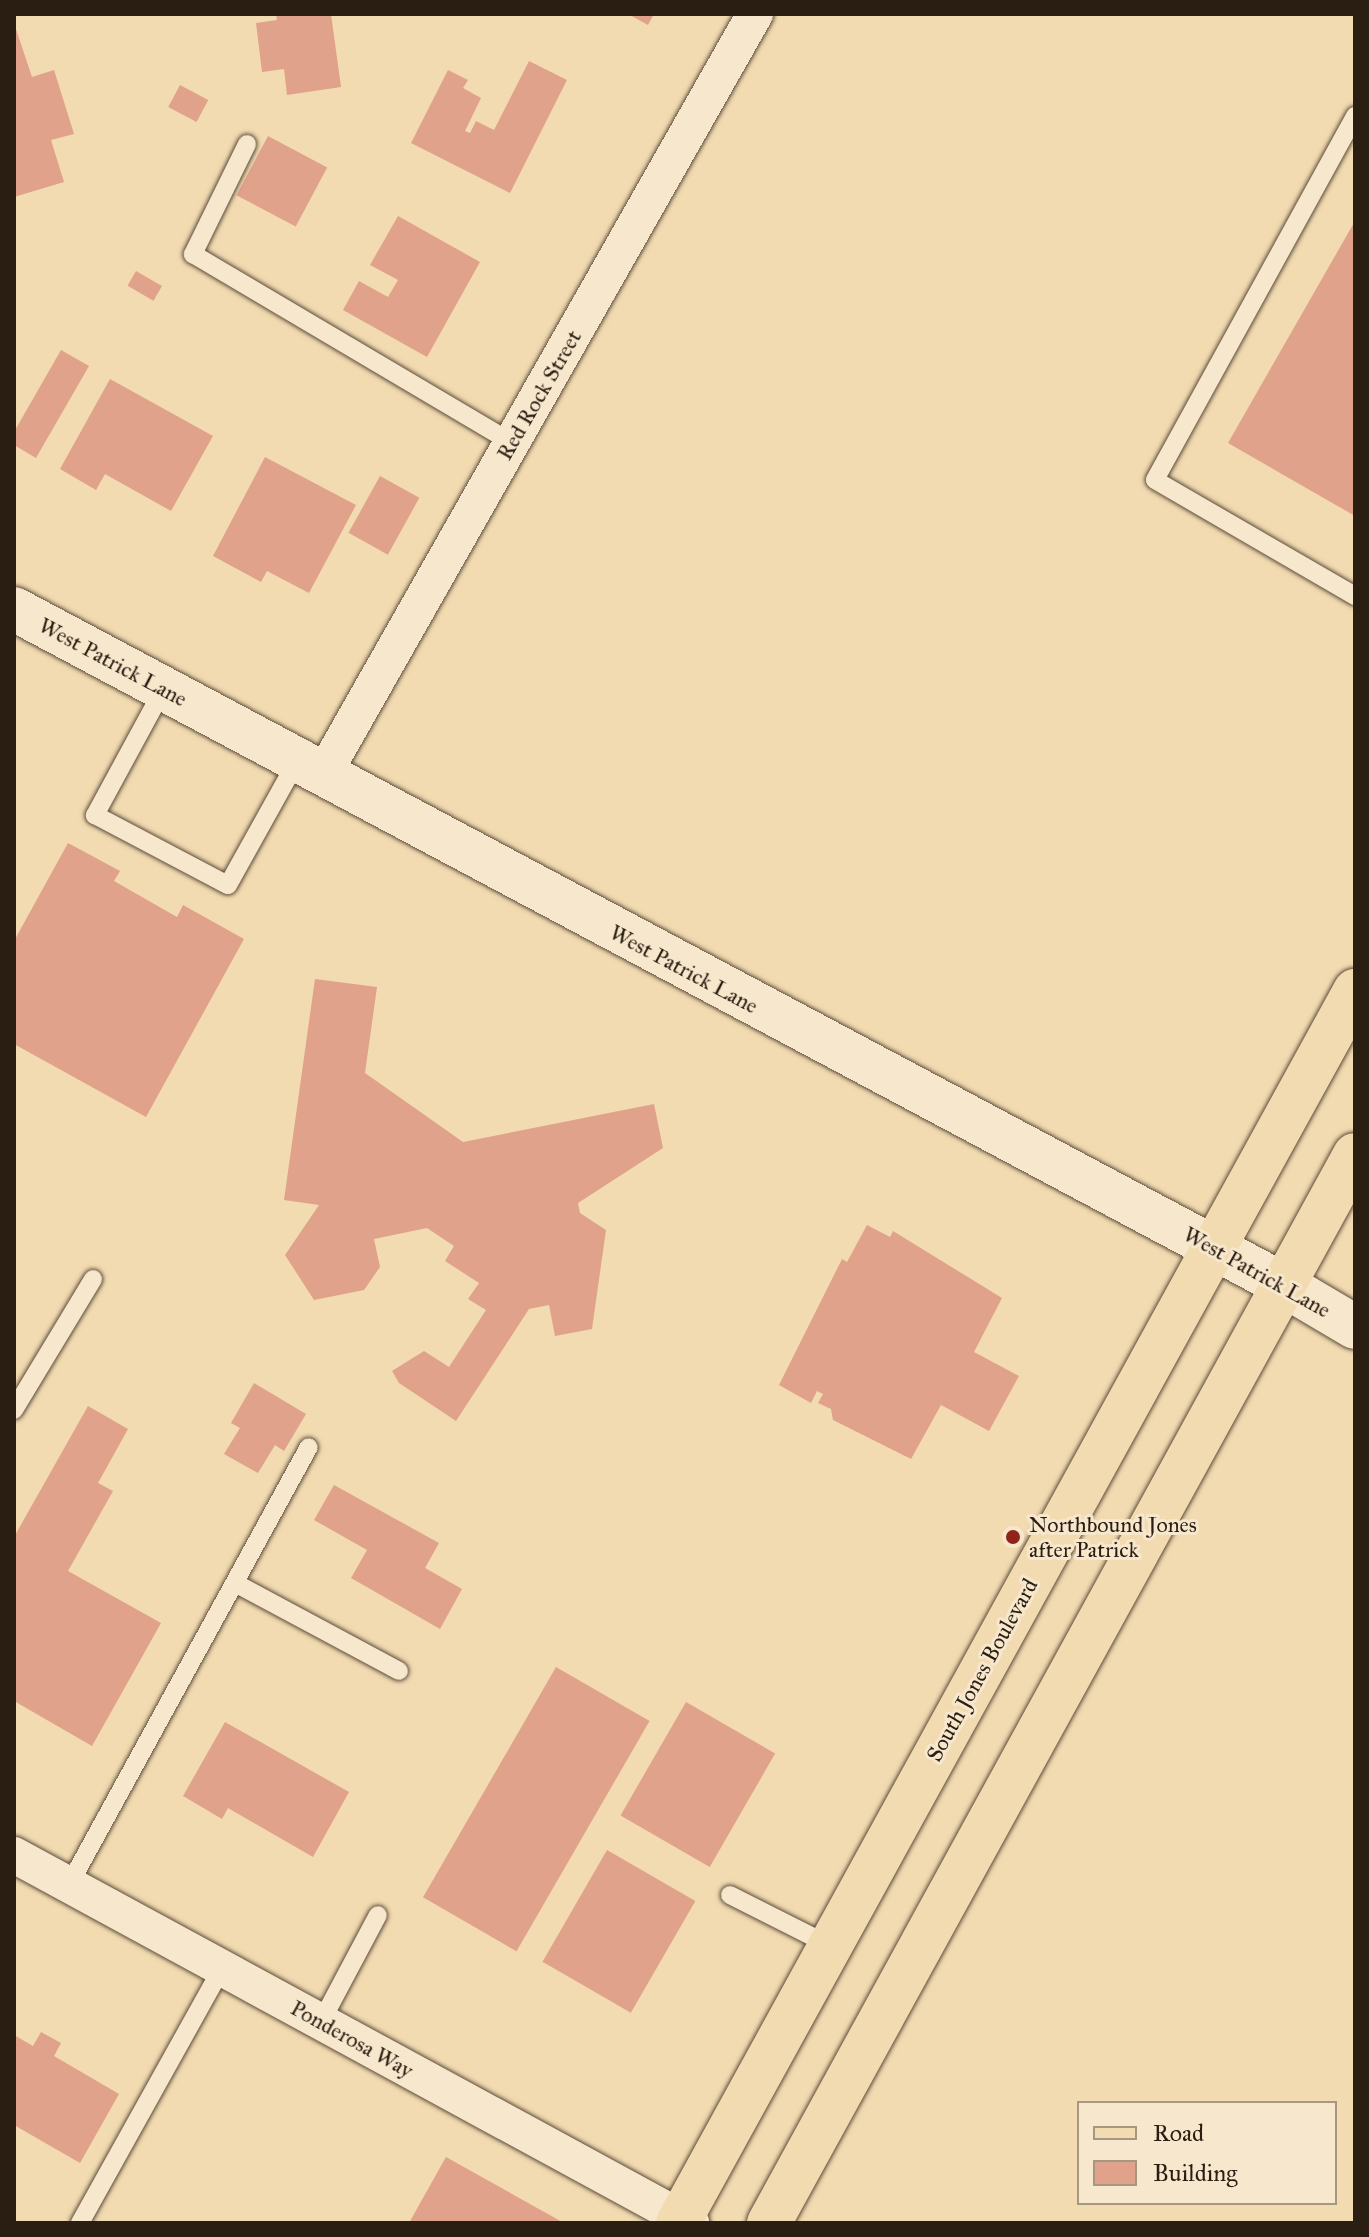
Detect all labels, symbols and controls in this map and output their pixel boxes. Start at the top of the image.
street label: Red Rock Street [491,325,587,465]
street label: West Patrick Lane [34,612,192,712]
street label: West Patrick Lane [605,919,763,1019]
street label: West Patrick Lane [1179,1221,1335,1323]
place label: Northbound Jones after Patrick [1029,1511,1197,1562]
marker: Northbound Jones after Patrick [1004,1528,1022,1546]
street label: South Jones Boulevard [921,1574,1043,1766]
street label: Ponderosa Way [286,1994,418,2084]
legend [1077,2101,1337,2205]
text: Road [1153,2118,1204,2148]
text: Building [1153,2158,1238,2188]

